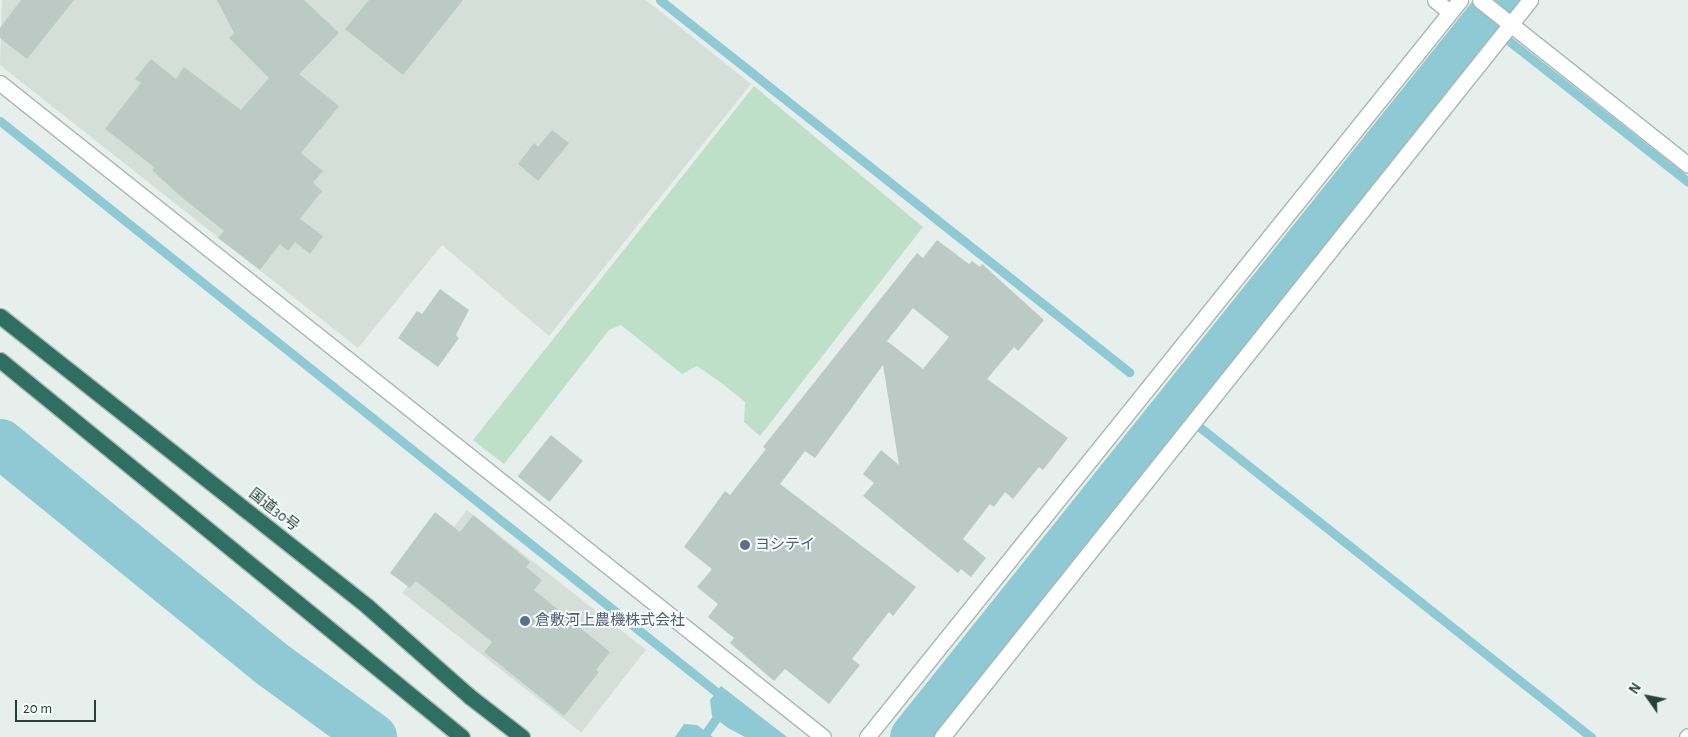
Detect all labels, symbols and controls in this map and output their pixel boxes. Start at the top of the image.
street label: 国道30号 [245,485,303,535]
place label: ヨシテイ [755,536,815,554]
marker: ヨシテイ [739,539,751,551]
place label: 倉敷河上農機株式会社 [535,612,685,630]
marker: 倉敷河上農機株式会社 [519,615,531,627]
north arrow [1623,672,1673,722]
text: N [1627,681,1644,697]
scale bar [18,690,99,722]
text: 20 m [23,701,52,716]

